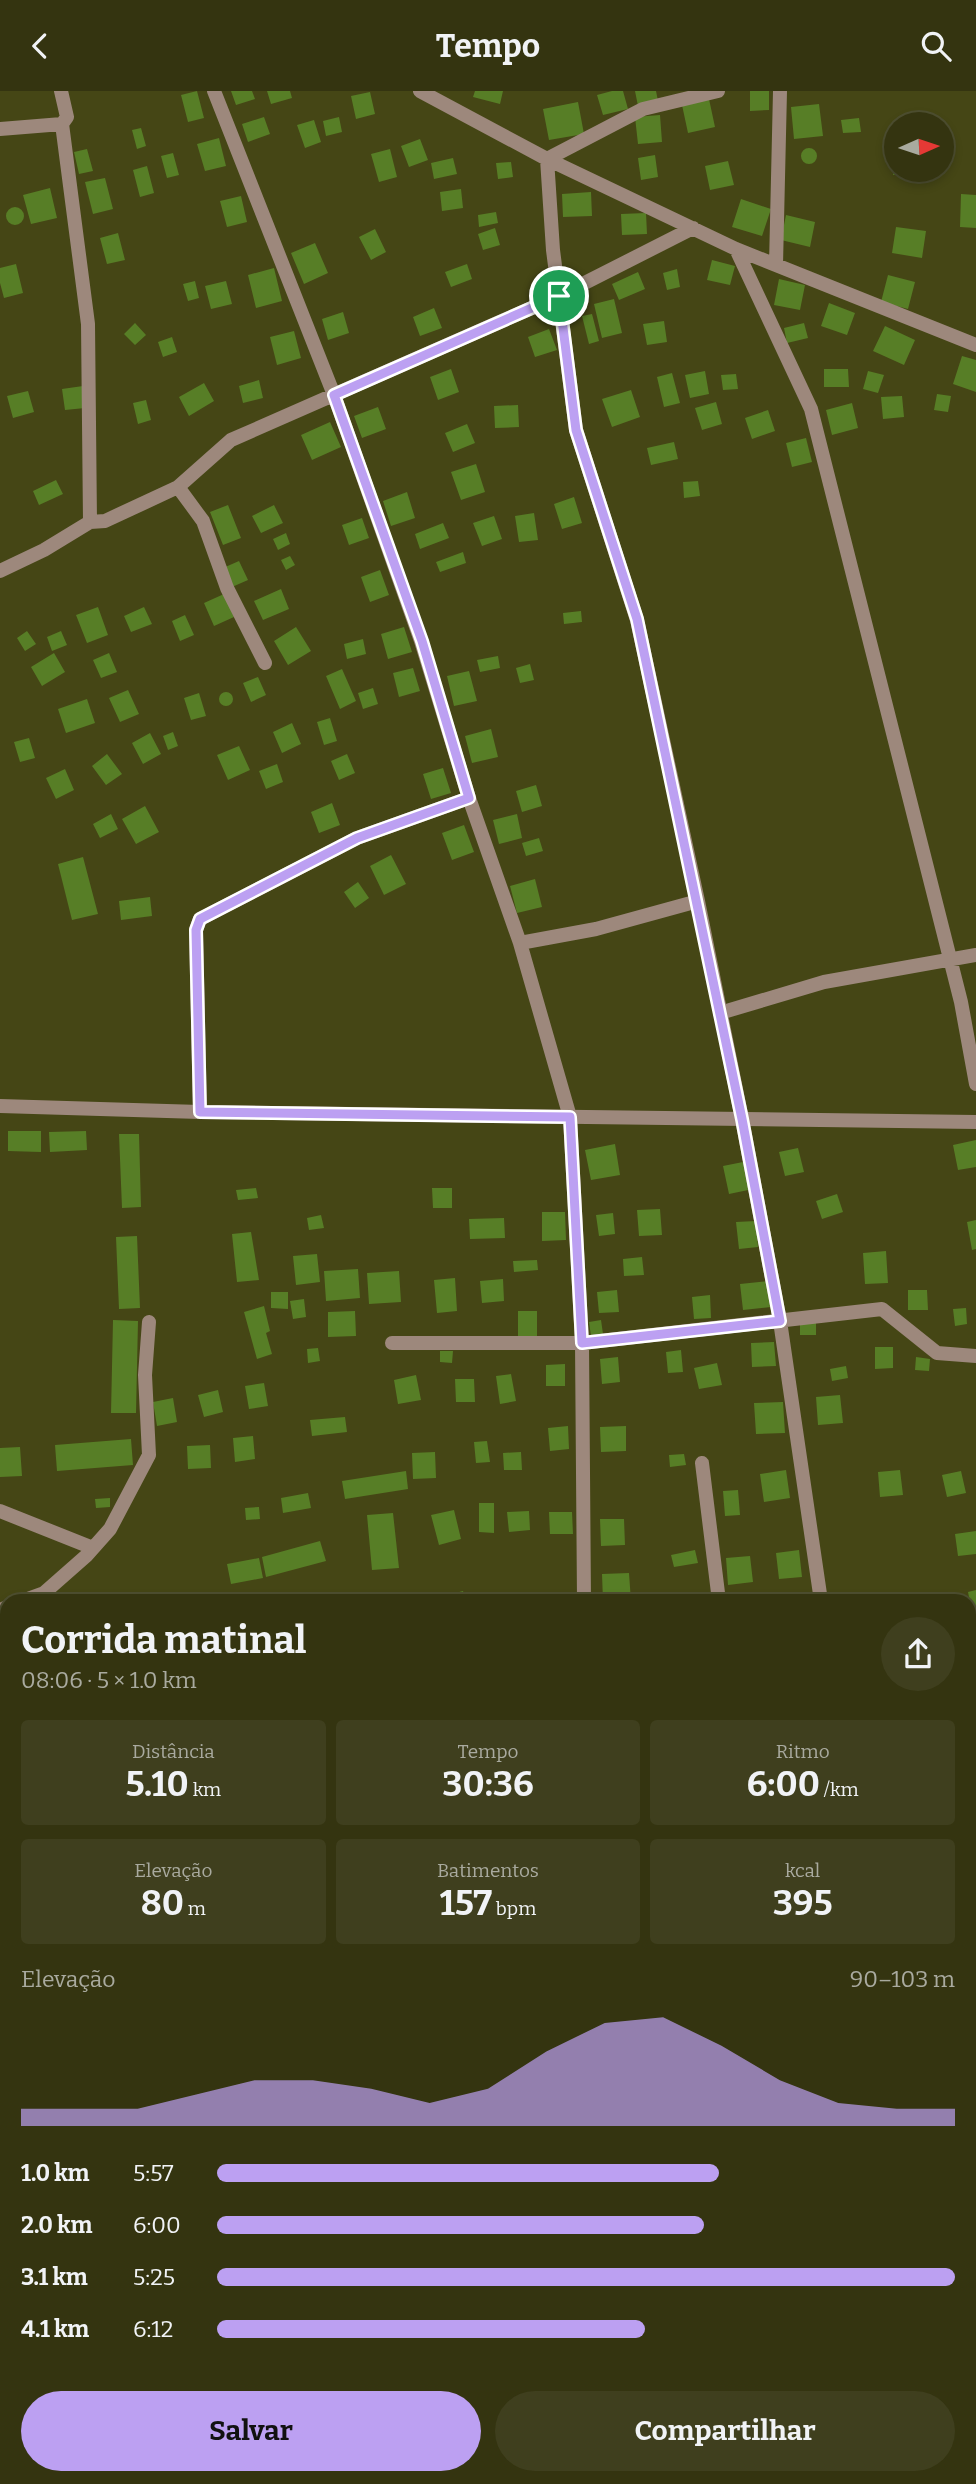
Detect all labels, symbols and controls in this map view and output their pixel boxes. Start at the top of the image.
icon: back [21,27,59,65]
text: Tempo [436,27,540,65]
icon: search [917,27,955,65]
north arrow [884,112,954,182]
map controls [884,112,954,182]
pin [529,266,589,326]
icon: arrive [540,277,578,315]
text: Corrida matinal [21,1617,307,1663]
button: share [881,1617,955,1691]
text: 08:06 · 5 × 1.0 km [21,1666,197,1694]
text: Distância [132,1740,215,1763]
text: Tempo [458,1740,518,1763]
text: Ritmo [776,1740,830,1763]
text: 5.10 [125,1763,189,1805]
text: 30:36 [442,1763,534,1805]
text: 6:00 [747,1763,820,1805]
text: km [189,1778,221,1801]
text: /km [820,1778,859,1801]
text: Elevação [134,1859,212,1882]
text: Batimentos [437,1859,539,1882]
text: kcal [785,1859,820,1882]
text: 80 [141,1882,184,1924]
text: 157 [440,1882,492,1924]
text: 395 [773,1882,833,1924]
text: m [184,1897,206,1920]
text: bpm [492,1897,536,1920]
text: Elevação [21,1965,116,1993]
text: 90–103 m [850,1965,955,1993]
text: 1.0 km [21,2159,90,2187]
text: 5:57 [133,2159,174,2187]
text: 2.0 km [21,2211,92,2239]
text: 6:00 [133,2211,181,2239]
text: 3.1 km [21,2263,88,2291]
text: 5:25 [133,2263,175,2291]
text: 4.1 km [21,2315,89,2343]
text: 6:12 [133,2315,173,2343]
button: Salvar [21,2391,481,2471]
button: Compartilhar [495,2391,955,2471]

